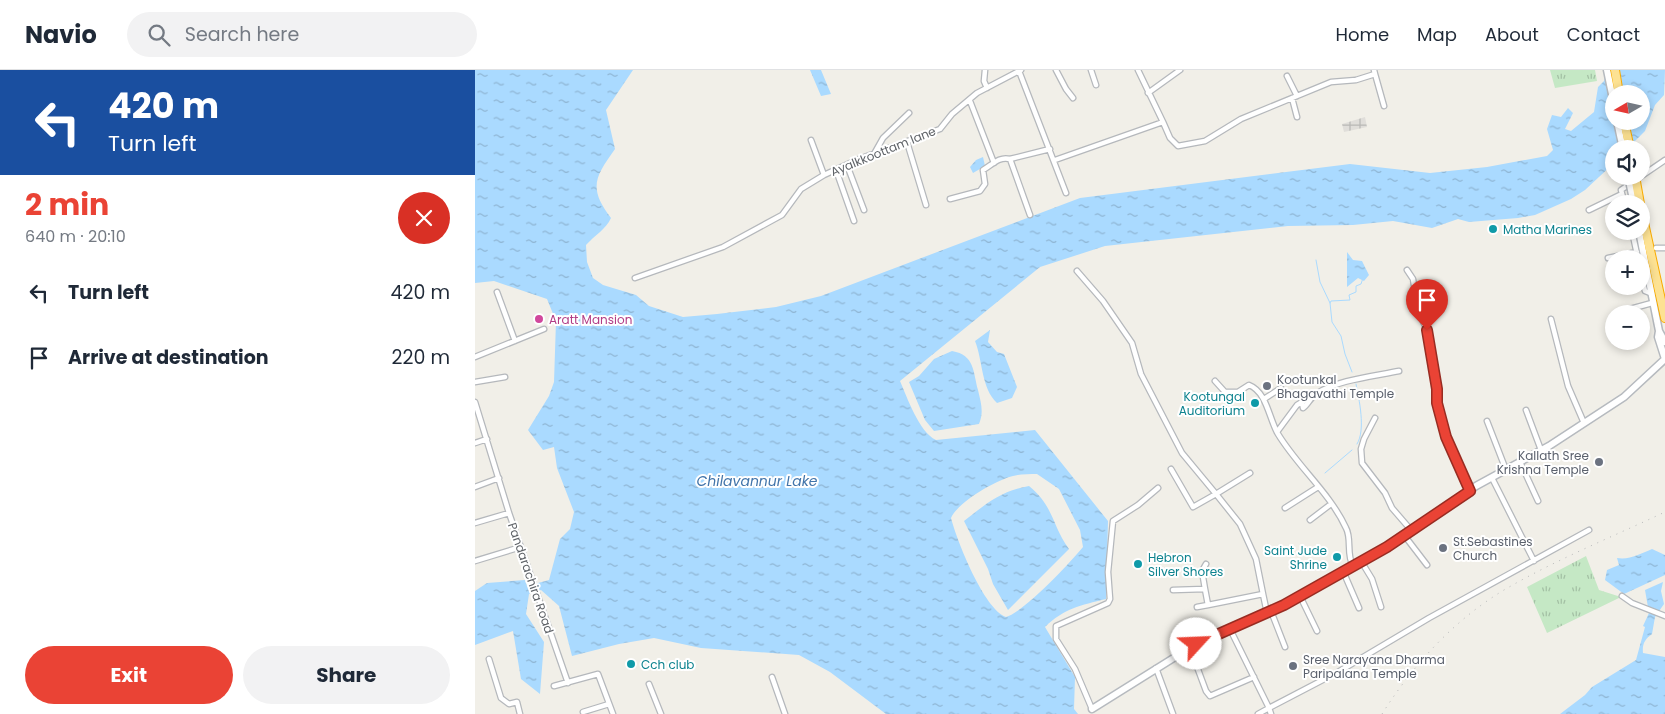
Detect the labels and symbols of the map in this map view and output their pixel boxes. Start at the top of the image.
north arrow [1605,85,1650,130]
street label: Ayalkkoottam lane [828,122,938,180]
place label: Matha Marines [1503,221,1592,238]
marker: Matha Marines [1487,223,1499,235]
pin [1406,279,1448,330]
place label: Aratt Mansion [549,311,632,328]
marker: Aratt Mansion [533,313,545,325]
place label: Kootunkal Bhagavathi Temple [1277,371,1394,402]
marker: Kootunkal Bhagavathi Temple [1261,380,1273,392]
place label: Kootungal Auditorium [1179,388,1245,419]
marker: Kootungal Auditorium [1249,397,1261,409]
place label: Kallath Sree Krishna Temple [1497,447,1589,478]
marker: Kallath Sree Krishna Temple [1593,456,1605,468]
water label: Chilavannur Lake [696,471,818,491]
street label: Pandarachira Road [504,520,558,636]
place label: St.Sebastines Church [1453,533,1533,564]
place label: Saint Jude Shrine [1264,542,1327,573]
marker: St.Sebastines Church [1437,542,1449,554]
place label: Hebron Silver Shores [1148,549,1223,580]
marker: Saint Jude Shrine [1331,551,1343,563]
marker: Hebron Silver Shores [1132,558,1144,570]
position arrow [1169,617,1221,669]
place label: Sree Narayana Dharma Paripalana Temple [1303,651,1445,682]
place label: Cch club [641,656,694,673]
marker: Cch club [625,658,637,670]
marker: Sree Narayana Dharma Paripalana Temple [1287,660,1299,672]

